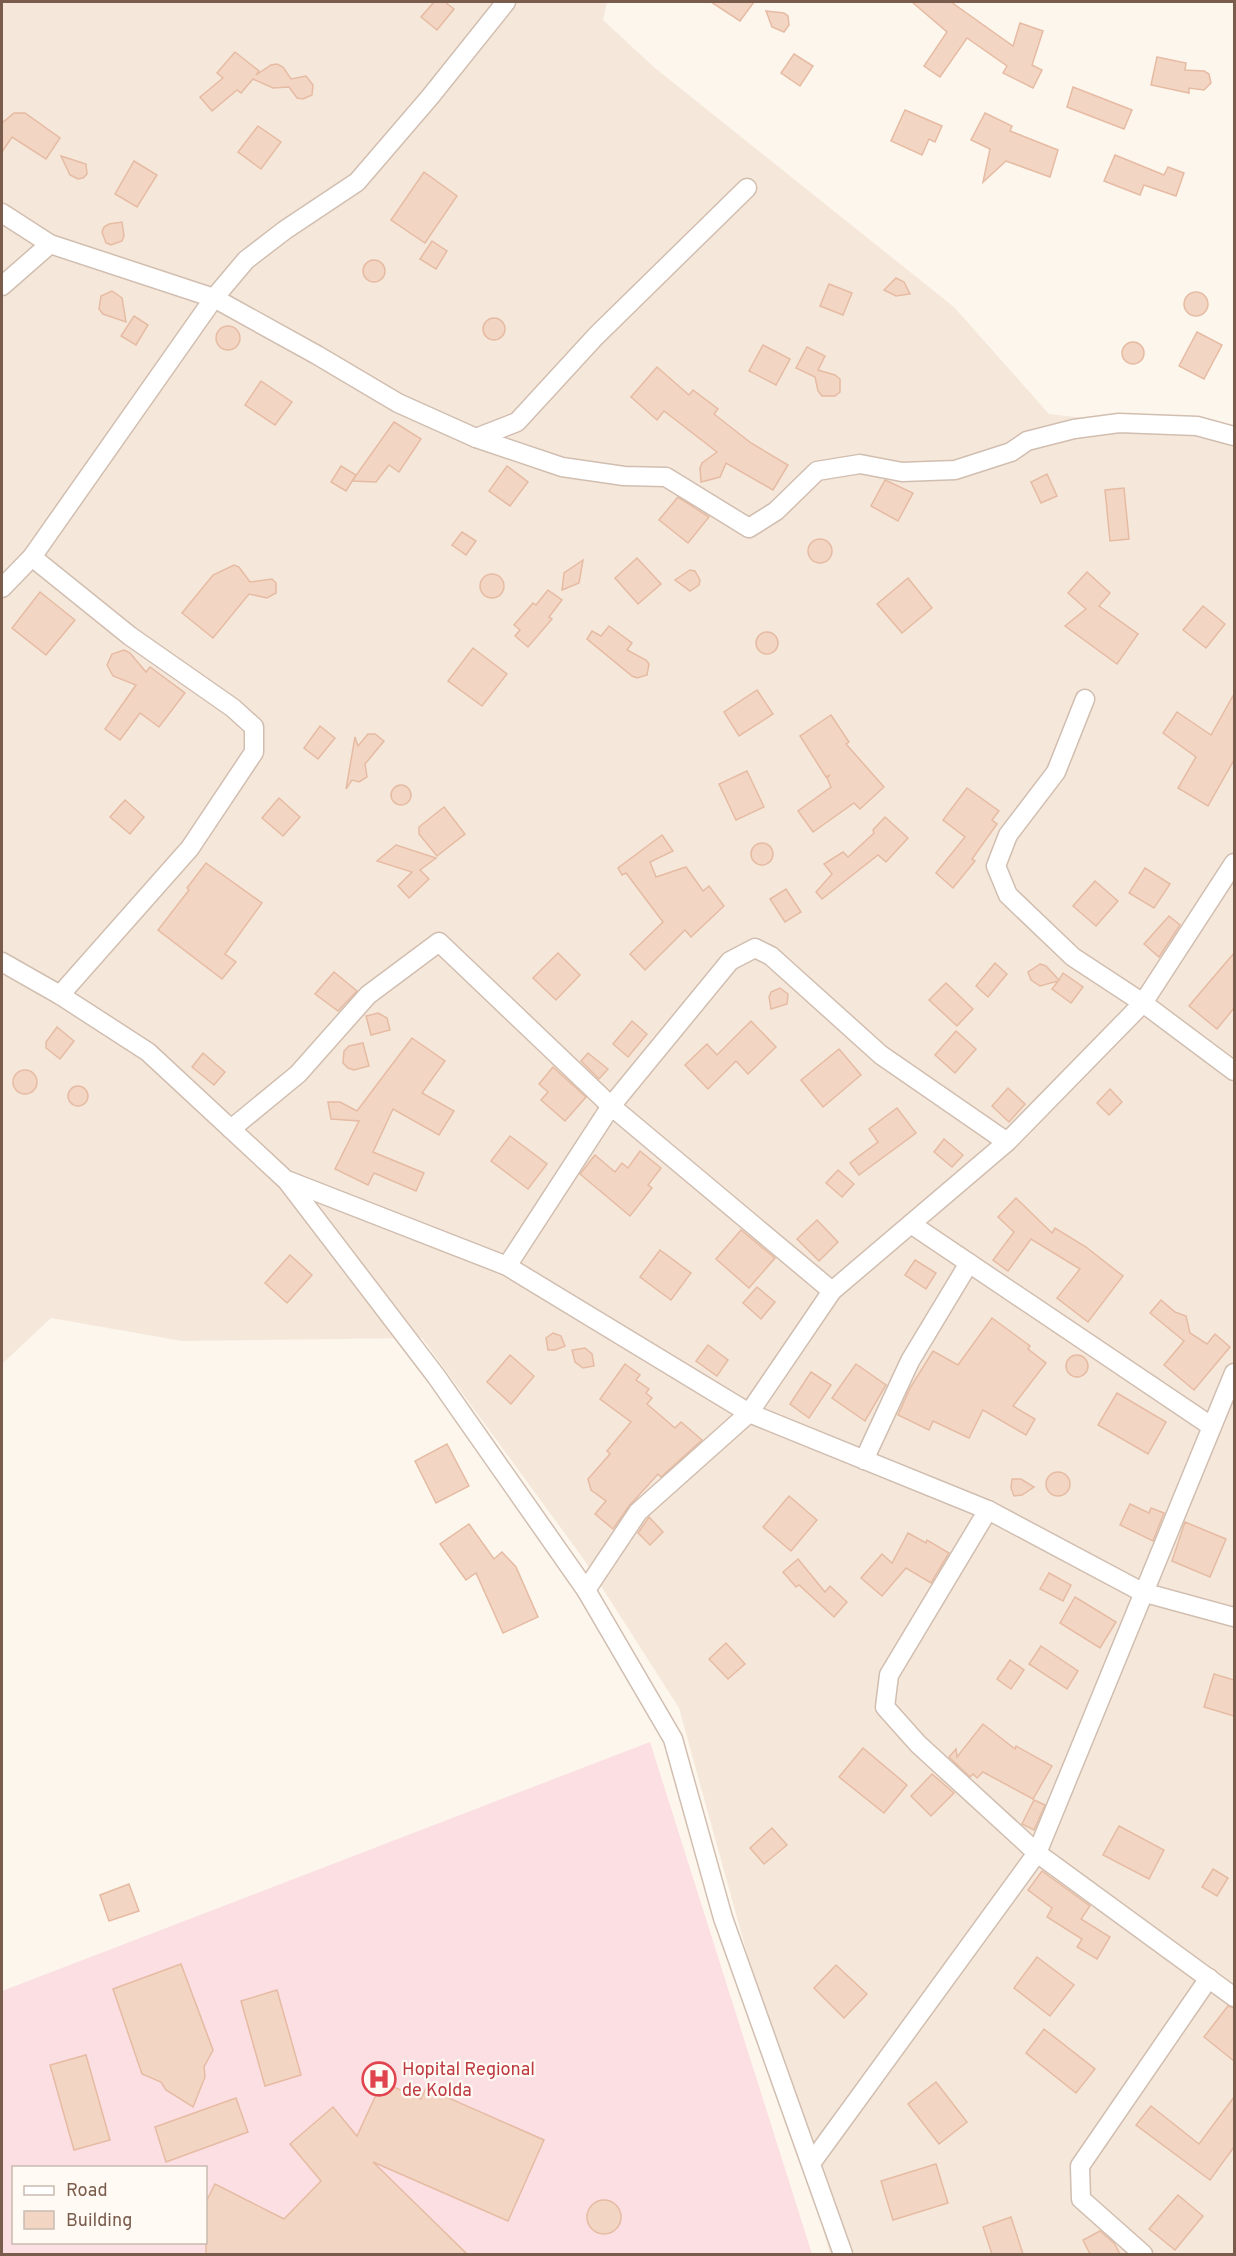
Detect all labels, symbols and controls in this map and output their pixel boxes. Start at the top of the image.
place label: Hopital Regional de Kolda [402,2059,535,2103]
hospital icon: Hopital Regional de Kolda [361,2061,397,2097]
legend [12,2166,207,2244]
text: Road [66,2180,108,2203]
text: Building [66,2210,132,2233]

